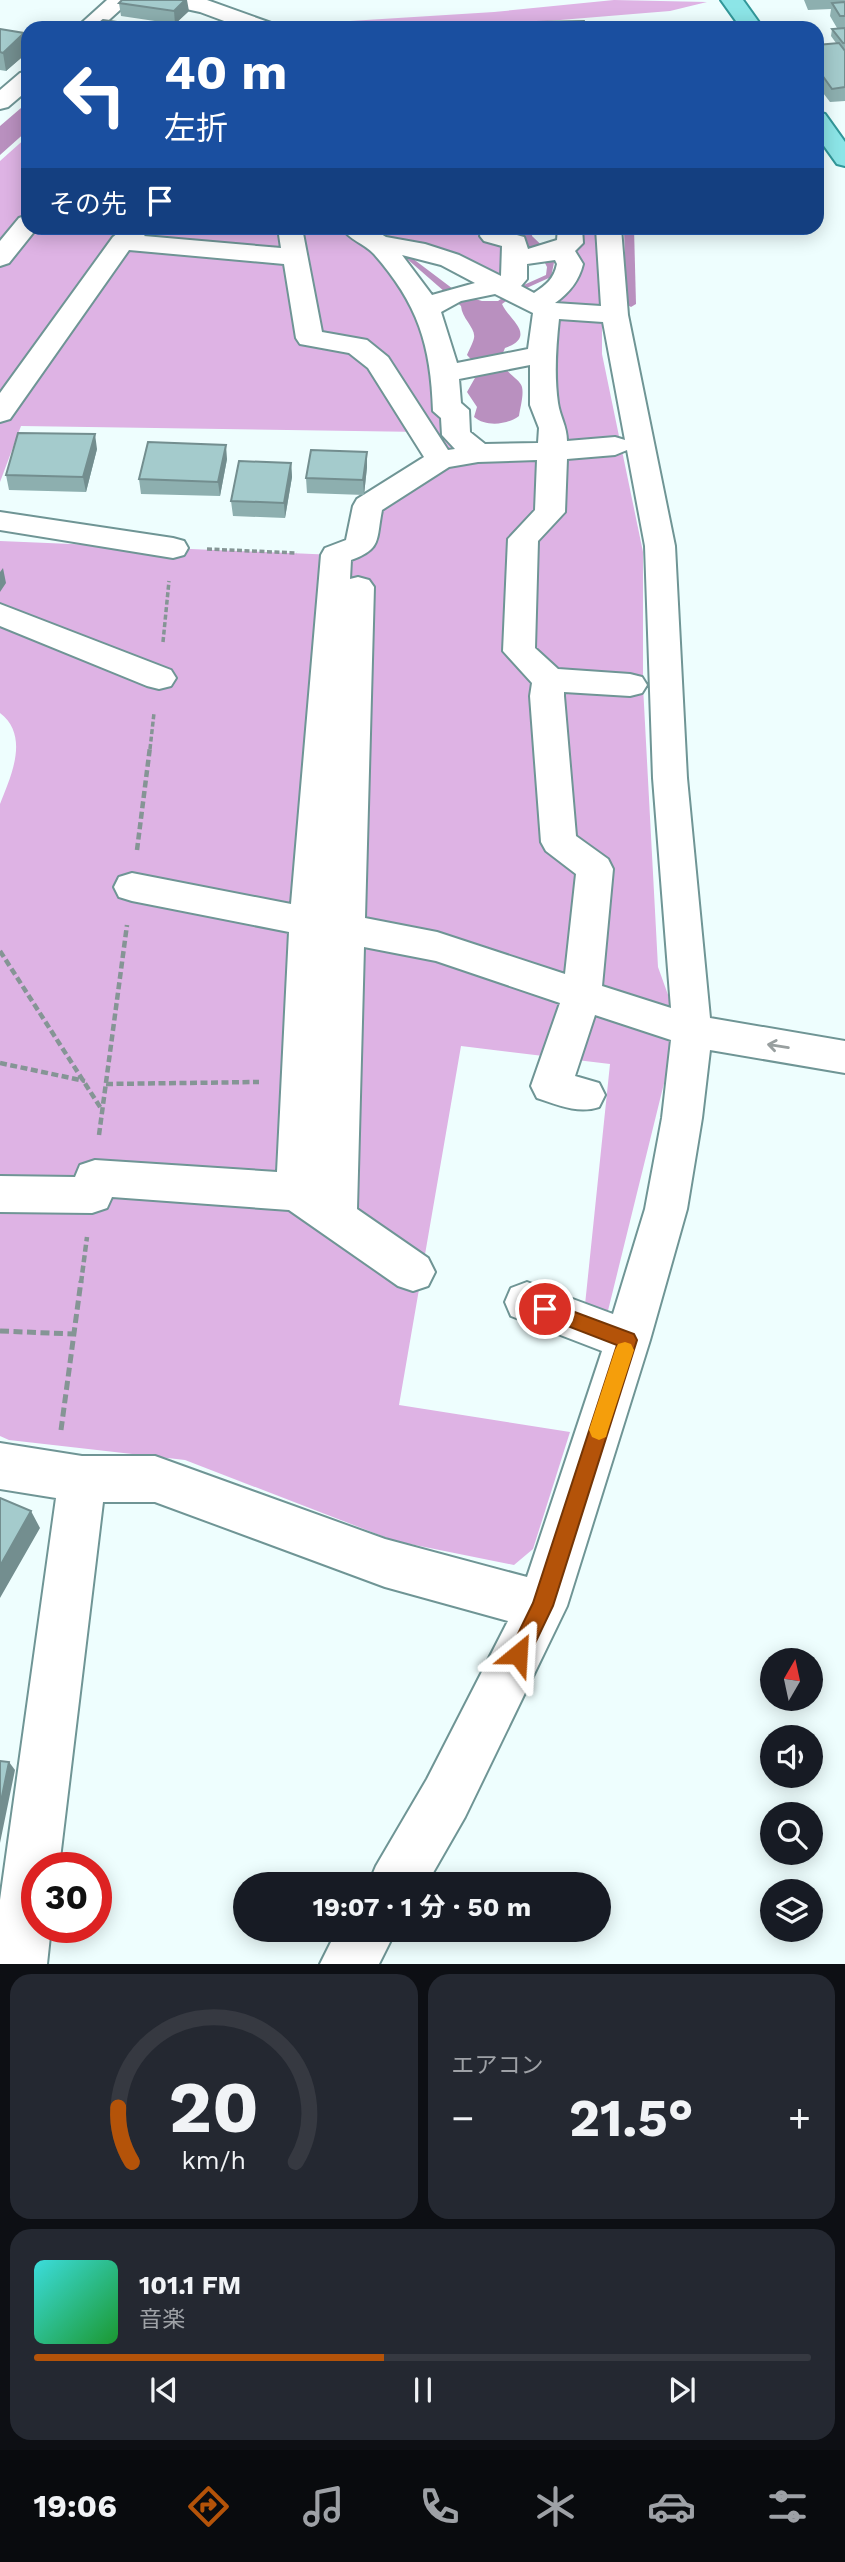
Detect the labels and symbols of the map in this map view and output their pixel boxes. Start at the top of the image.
one-way arrow [767,1039,790,1052]
pin [515,1279,575,1339]
position arrow [481,1617,555,1691]
north arrow [760,1648,822,1712]
speed limit sign: 30 [21,1852,112,1943]

